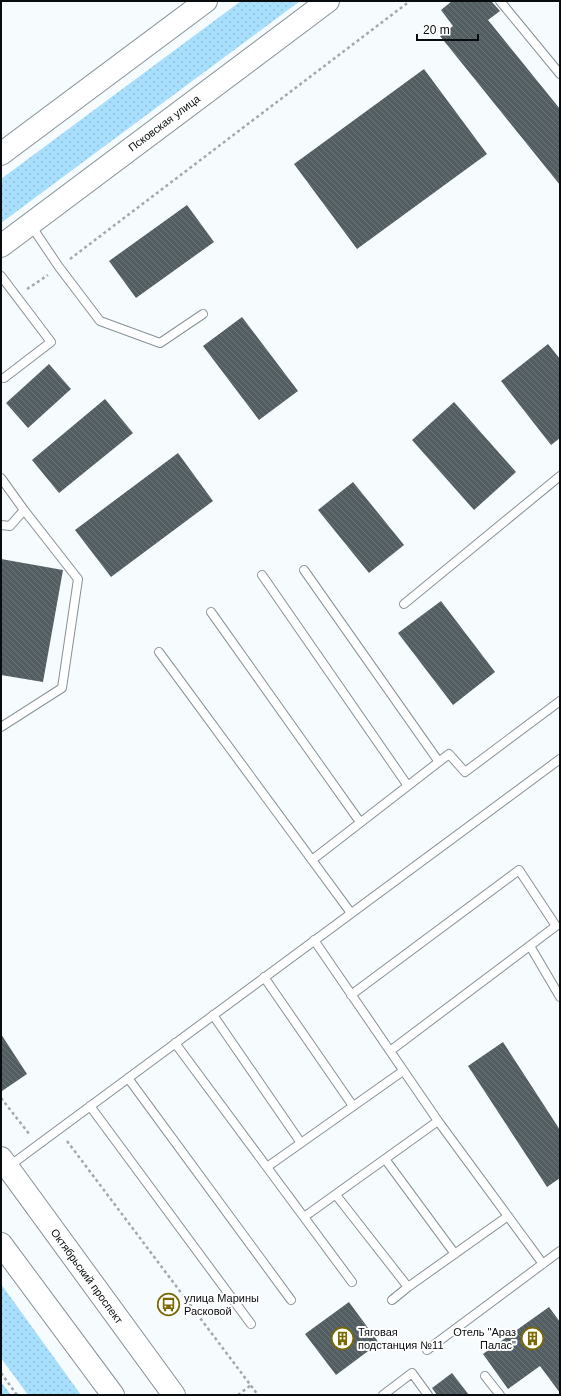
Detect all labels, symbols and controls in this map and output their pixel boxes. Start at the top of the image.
scale bar [417,16,478,42]
text: 20 m [423,23,450,37]
street label: Псковская улица [126,92,203,154]
street label: Октябрьский проспект [49,1226,125,1326]
bus stop icon: улица Марины Расковой [156,1291,182,1317]
place label: улица Марины Расковой [184,1292,259,1317]
building icon: Тяговая подстанция №11 [329,1325,355,1351]
building icon: Отель "Араз Палас" [519,1325,545,1351]
place label: Тяговая подстанция №11 [358,1326,444,1351]
place label: Отель "Араз Палас" [453,1326,516,1351]

